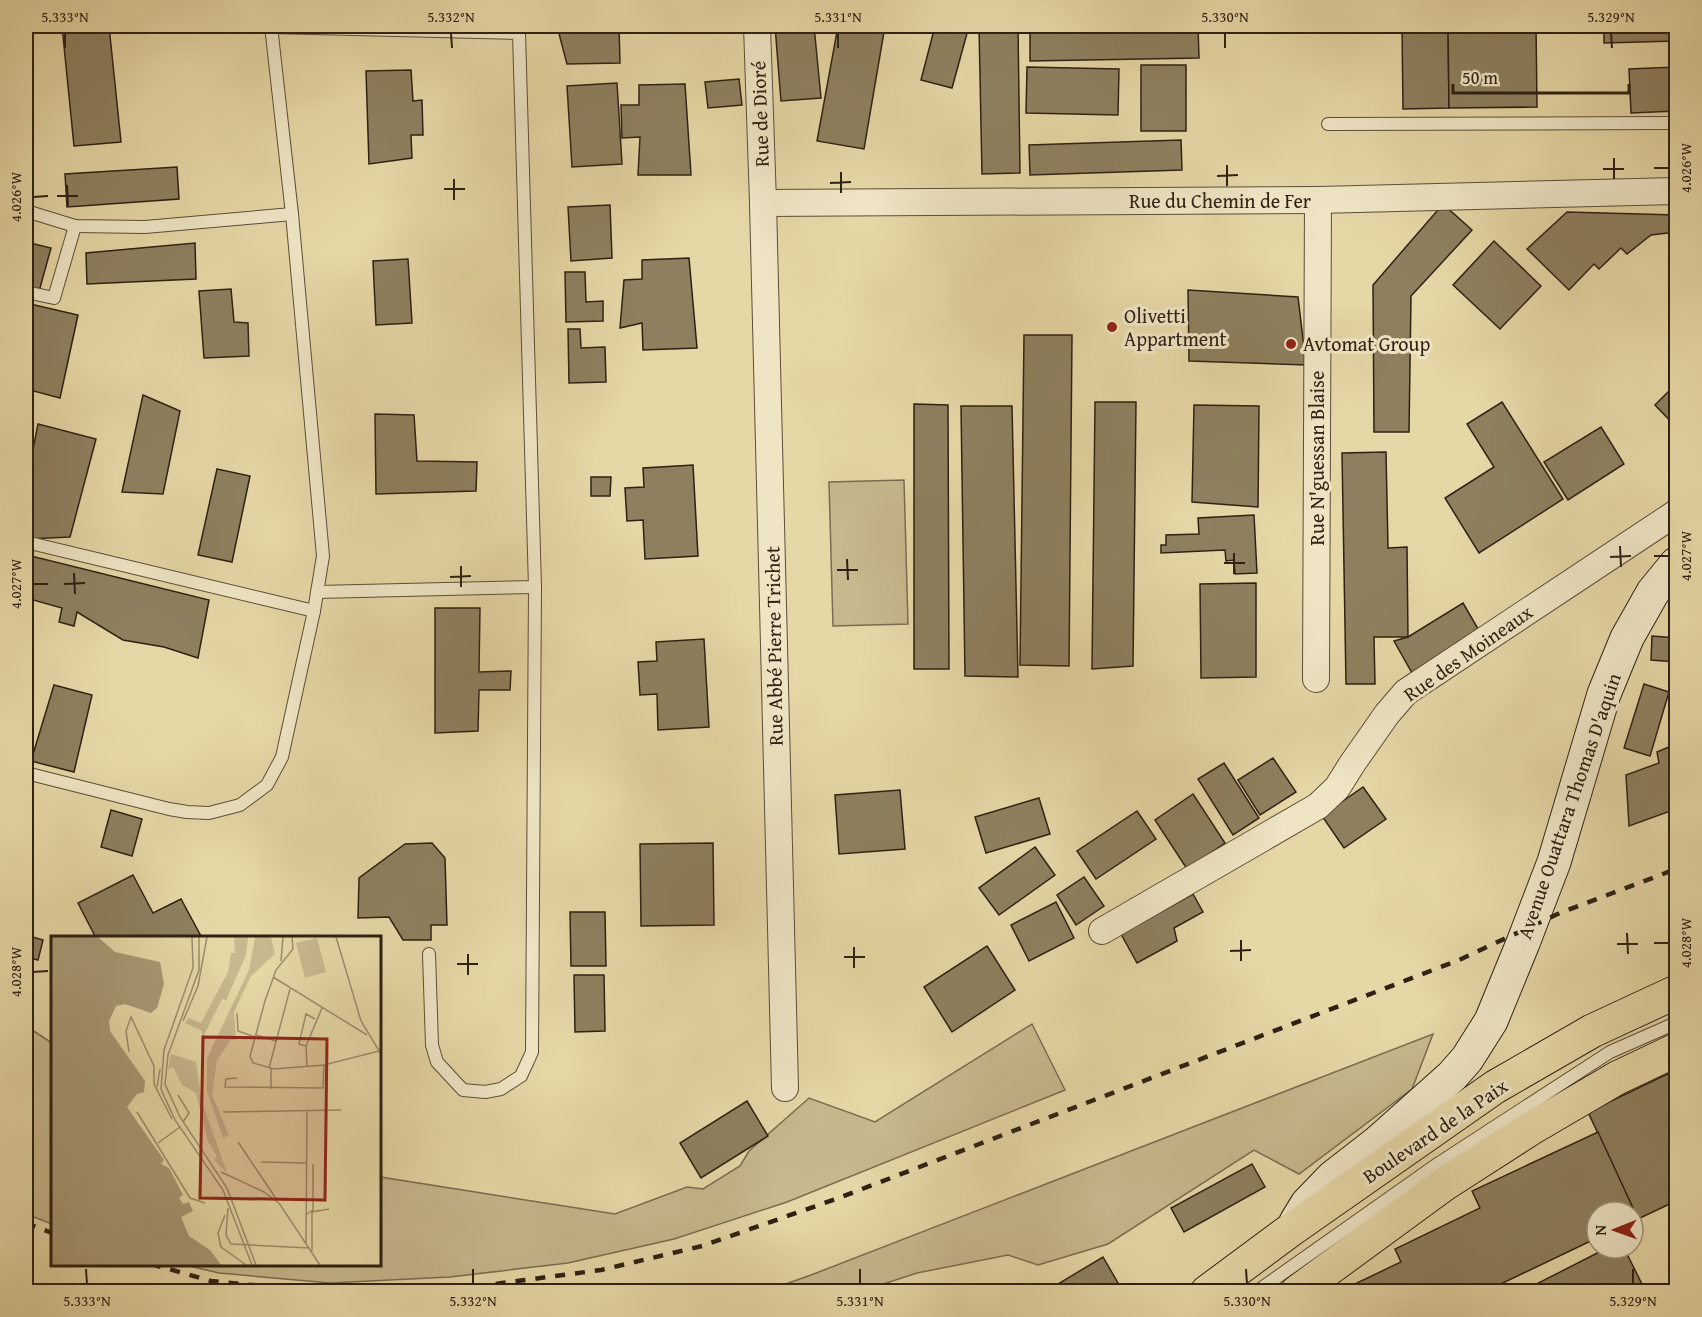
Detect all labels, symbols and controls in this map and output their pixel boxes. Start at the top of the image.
text: 5.333°N [41,6,89,27]
text: 5.332°N [427,6,475,27]
text: 5.331°N [814,6,862,27]
text: 5.330°N [1201,6,1249,27]
text: 5.329°N [1587,6,1635,27]
scale bar [1453,57,1628,95]
street label: Rue de Dioré [743,60,776,168]
text: 50 m [1462,64,1498,91]
text: 4.026°W [1675,142,1696,193]
text: 4.026°W [5,171,26,222]
street label: Rue du Chemin de Fer [1129,186,1311,215]
place label: Olivetti Appartment [1124,301,1226,353]
marker: Olivetti Appartment [1105,320,1119,334]
place label: Avtomat Group [1303,329,1430,358]
marker: Avtomat Group [1284,337,1298,351]
street label: Rue N'guessan Blaise [1302,371,1331,545]
text: 4.027°W [1675,530,1696,581]
street label: Rue Abbé Pierre Trichet [757,546,790,746]
text: 4.027°W [5,558,26,609]
street label: Rue des Moineaux [1397,597,1539,708]
street label: Avenue Ouattara Thomas D'aquin [1509,669,1628,943]
text: 4.028°W [1675,917,1696,968]
inset map [51,936,381,1266]
text: 4.028°W [5,946,26,997]
street label: Boulevard de la Paix [1356,1071,1514,1190]
north arrow [1585,1200,1645,1260]
text: N [1588,1224,1612,1236]
text: 5.333°N [63,1290,111,1311]
text: 5.332°N [449,1290,497,1311]
text: 5.331°N [836,1290,884,1311]
text: 5.330°N [1223,1290,1271,1311]
text: 5.329°N [1609,1290,1657,1311]

